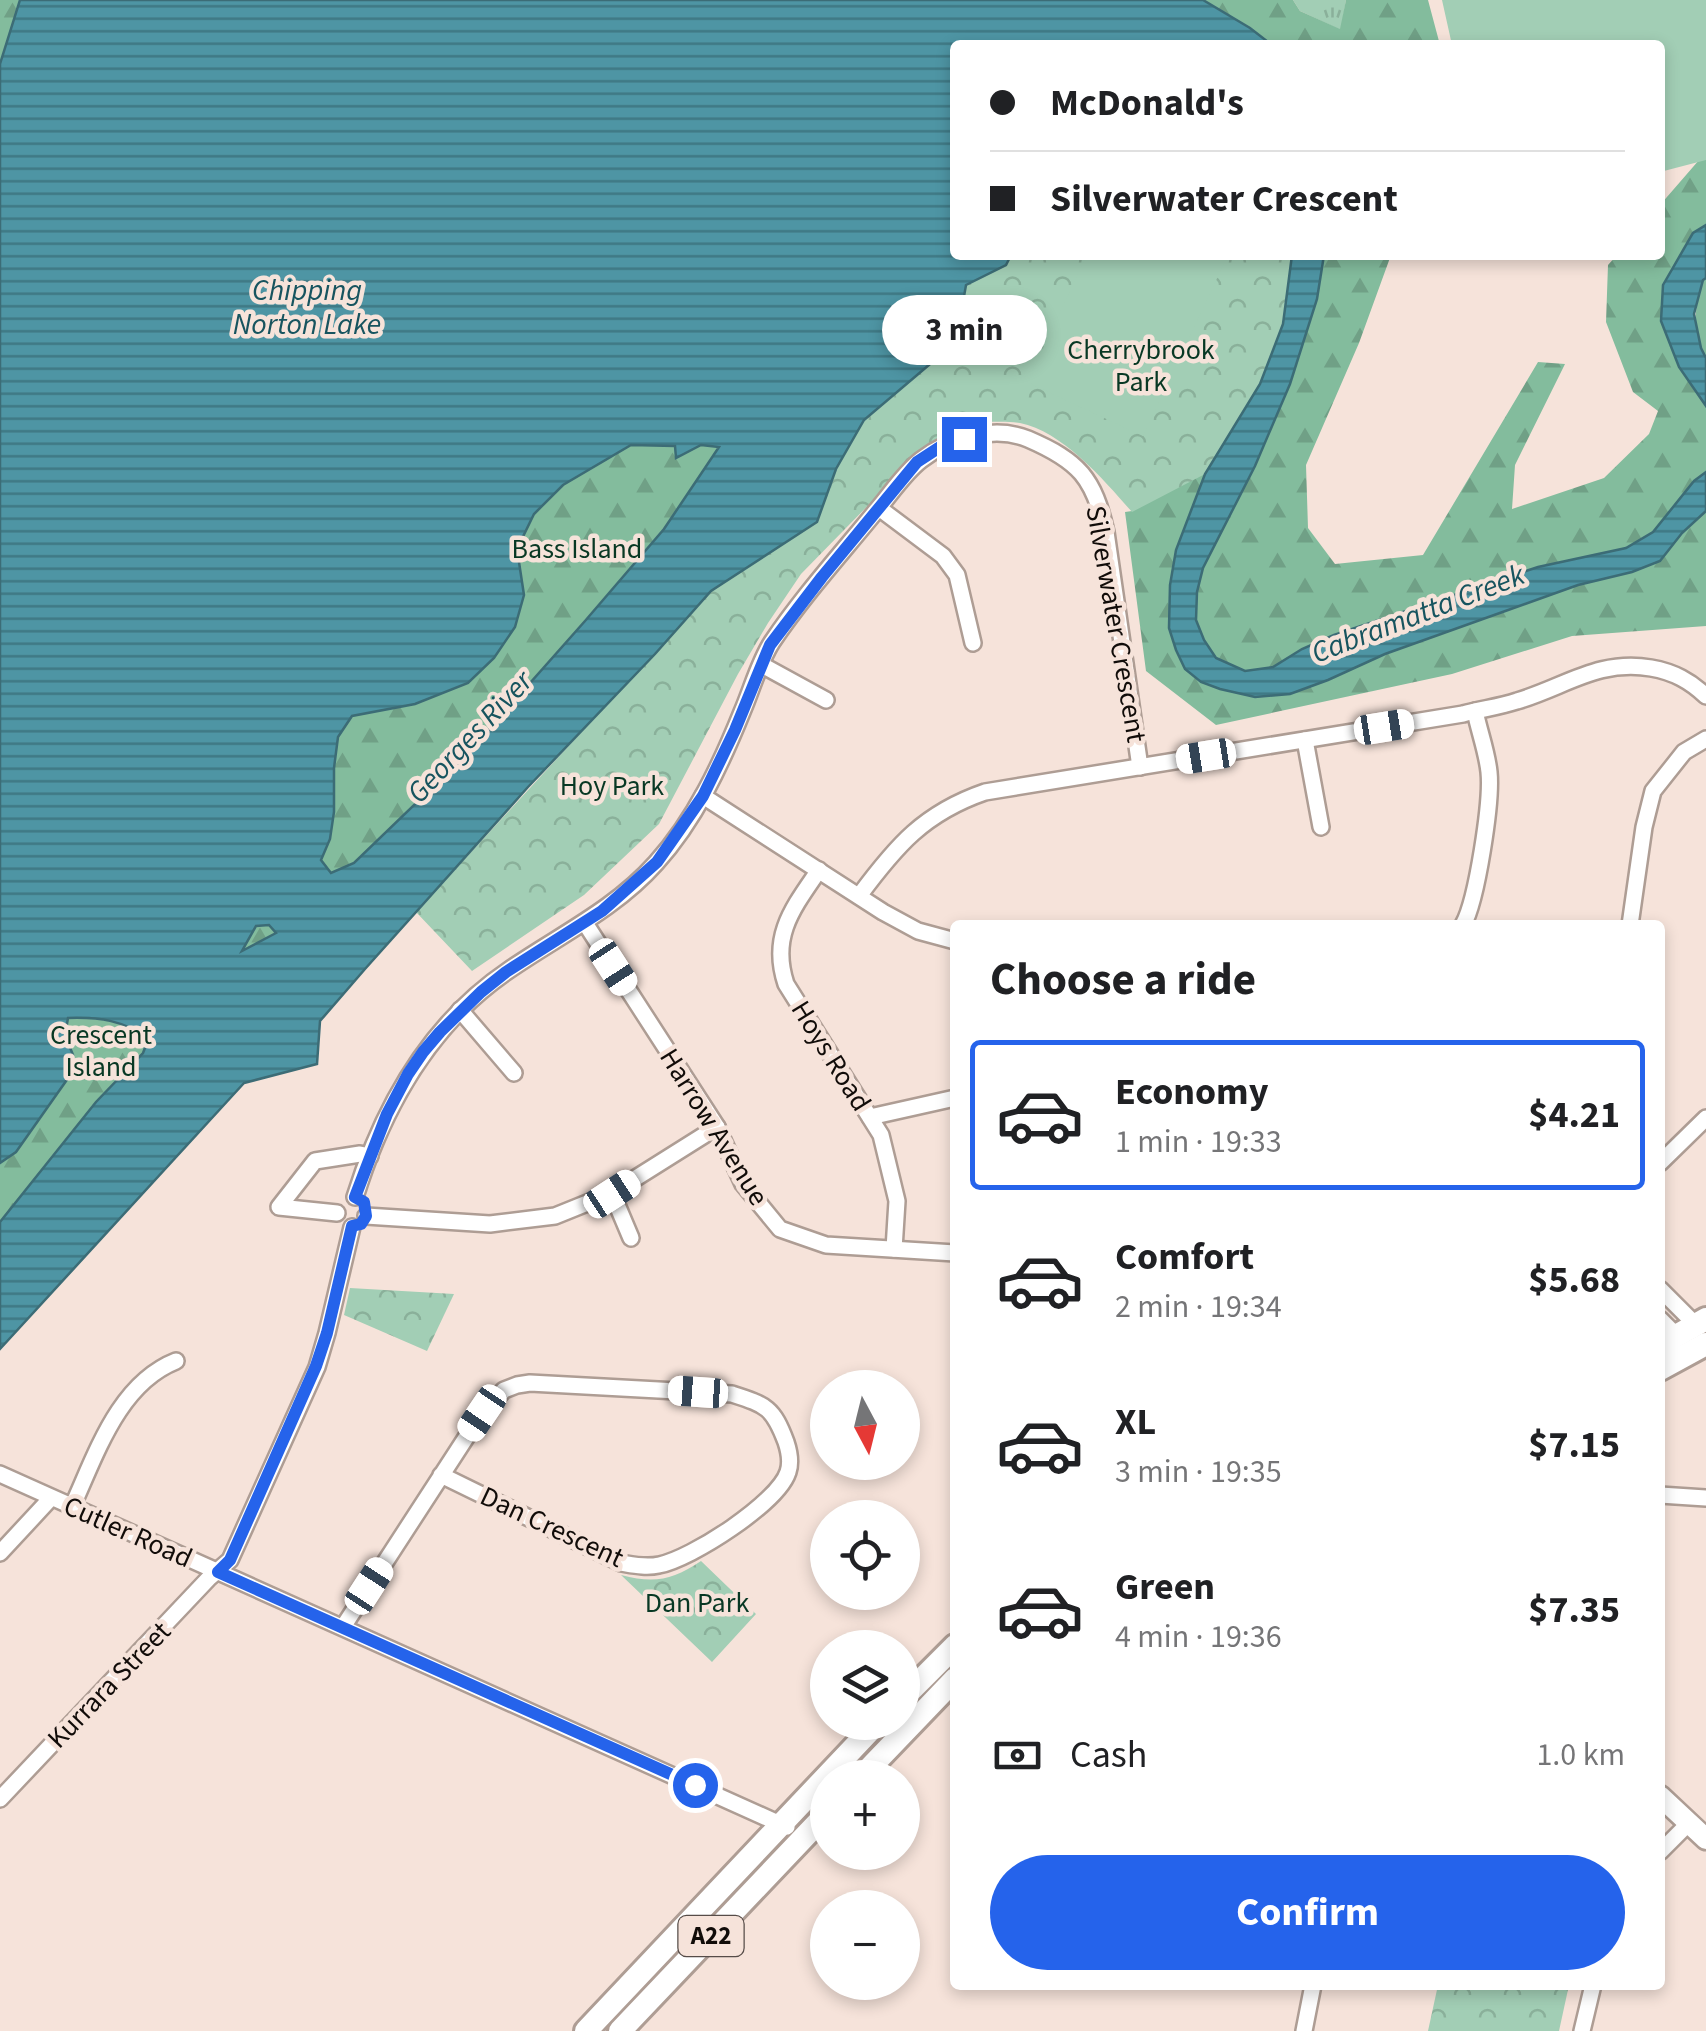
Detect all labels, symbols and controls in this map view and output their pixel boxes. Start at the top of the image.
text: McDonald's [1050,76,1244,130]
text: Silverwater Crescent [1050,172,1398,226]
water label: Chipping Norton Lake [233,269,381,346]
callout: 3 min [882,294,1046,364]
text: 3 min [926,307,1003,353]
park label: Cherrybrook Park [1067,330,1215,402]
route end [942,417,987,462]
street label: Silverwater Crescent [1075,502,1157,746]
park label: Bass Island [512,529,642,569]
water label: Cabramatta Creek [1305,553,1532,674]
water label: Georges River [397,660,544,813]
car [1352,707,1416,747]
car [1174,736,1238,776]
park label: Hoy Park [560,766,664,806]
car [584,934,642,1000]
text: Choose a ride [990,948,1256,1012]
street label: Hoys Road [781,993,881,1119]
park label: Crescent Island [50,1015,152,1087]
street label: Harrow Avenue [650,1041,778,1213]
text: Economy [1115,1065,1268,1119]
icon: car [995,1070,1085,1160]
text: $4.21 [1528,1088,1620,1142]
text: 1 min · 19:33 [1115,1119,1282,1165]
car [579,1165,645,1223]
text: Comfort [1115,1230,1254,1284]
icon: car [995,1235,1085,1325]
text: $5.68 [1528,1253,1620,1307]
text: 2 min · 19:34 [1115,1284,1282,1330]
north arrow [810,1370,920,1480]
map controls [810,1370,920,2000]
car [667,1375,729,1409]
car [453,1380,511,1446]
text: XL [1115,1395,1156,1449]
icon: car [995,1400,1085,1490]
text: $7.15 [1528,1418,1620,1472]
text: 3 min · 19:35 [1115,1449,1282,1495]
street label: Dan Crescent [474,1476,631,1578]
street label: Cutler Road [57,1486,199,1578]
button: locate [810,1500,920,1610]
car [340,1553,398,1619]
text: Green [1115,1560,1215,1614]
icon: car [995,1565,1085,1655]
park label: Dan Park [645,1583,749,1623]
text: $7.35 [1528,1583,1620,1637]
street label: Kurrara Street [38,1612,180,1757]
text: 4 min · 19:36 [1115,1614,1282,1660]
button: layers [810,1630,920,1740]
icon: cash [990,1728,1045,1783]
text: Cash [1070,1728,1147,1782]
text: 1.0 km [1536,1732,1625,1778]
button: + [810,1760,920,1870]
route start [673,1763,718,1808]
button: Confirm [990,1855,1625,1970]
button: − [810,1890,920,2000]
road number: A22 [678,1916,744,1956]

